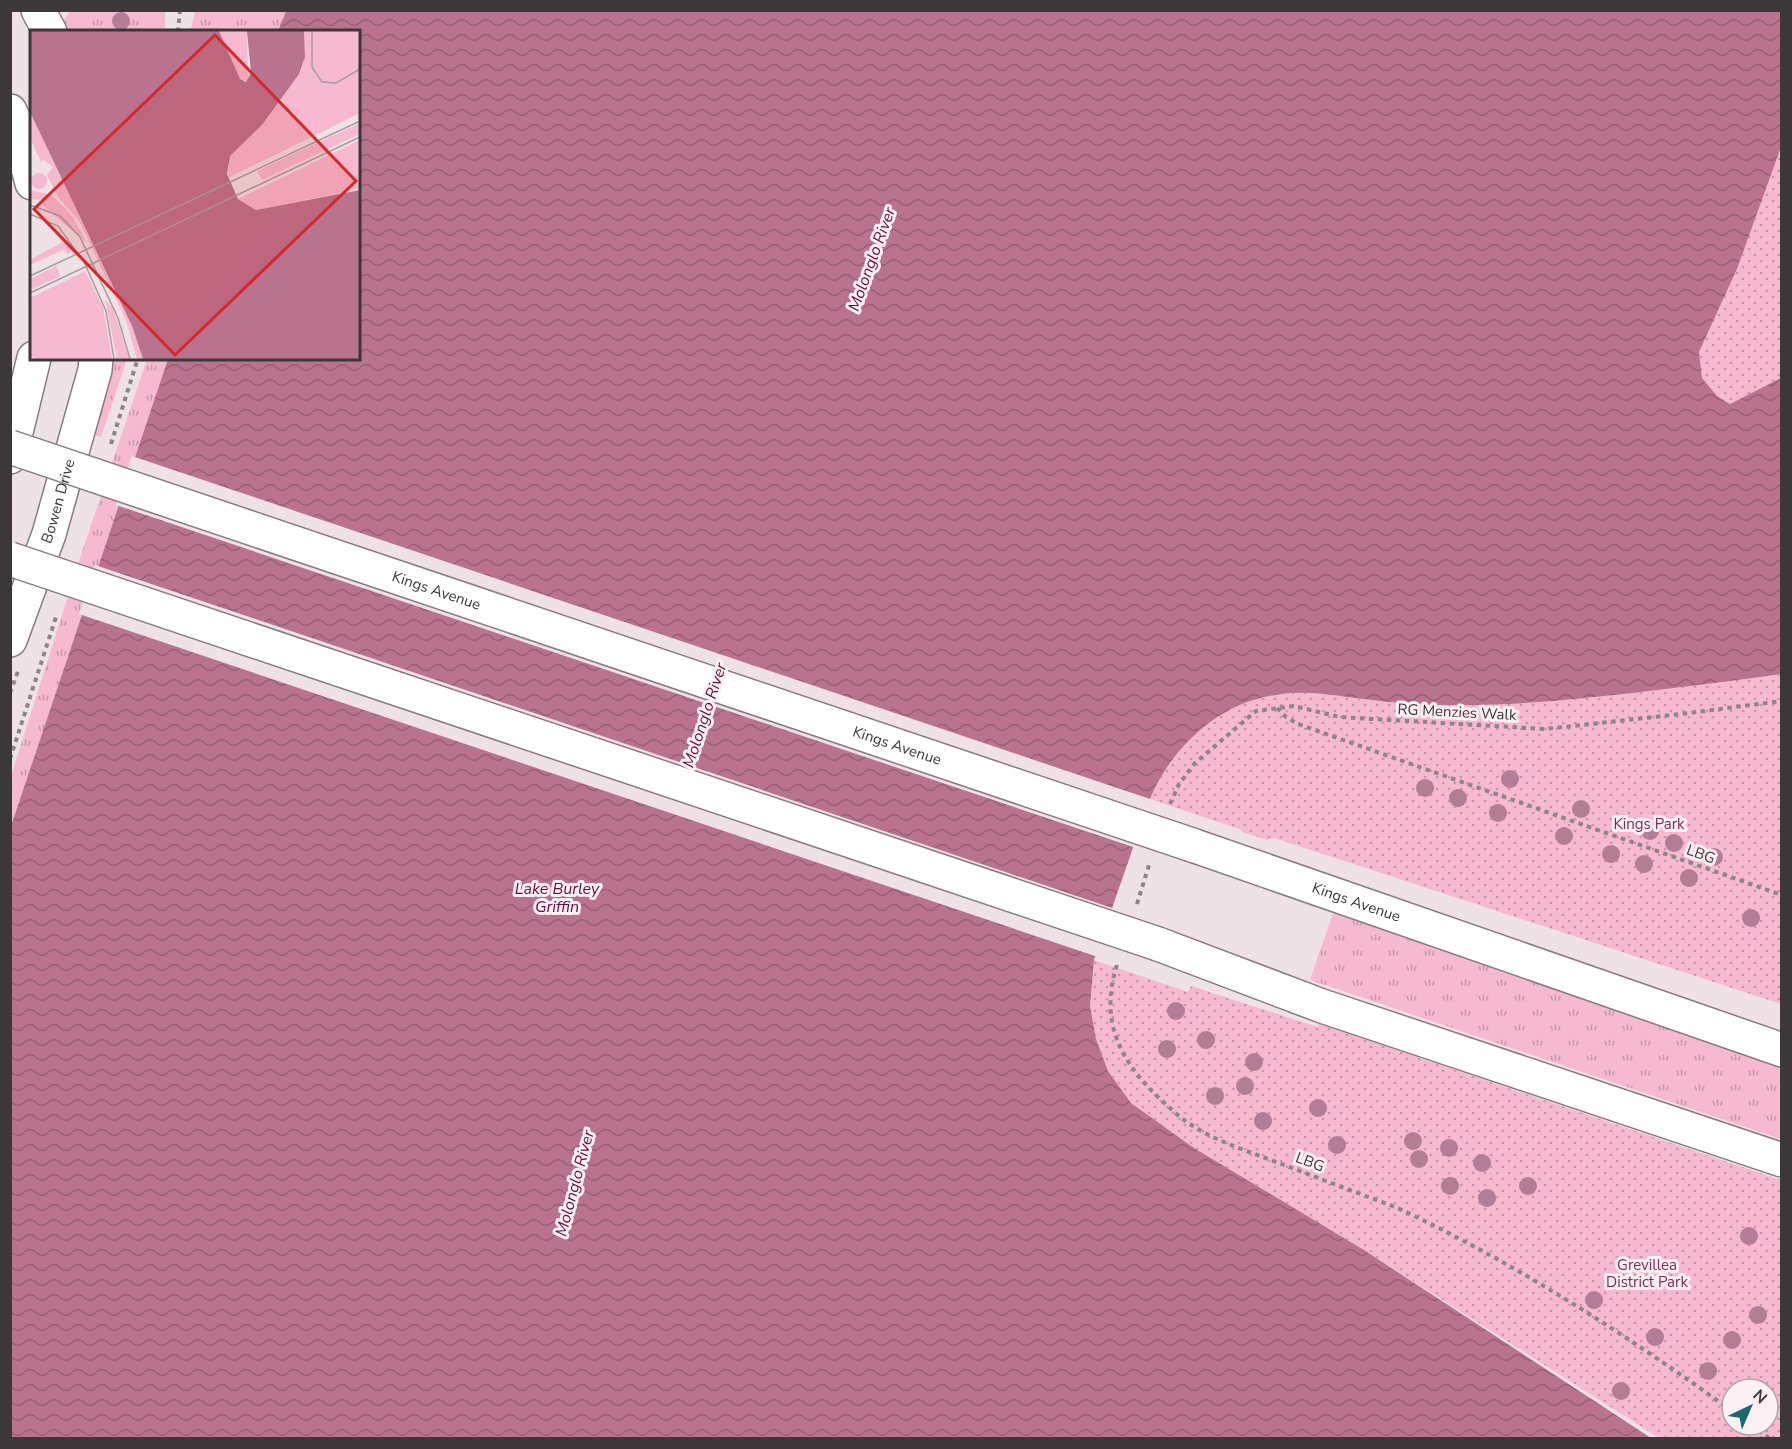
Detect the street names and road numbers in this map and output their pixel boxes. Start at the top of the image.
street label: Bowen Drive [36,457,80,546]
street label: Kings Avenue [390,566,483,615]
street label: RG Menzies Walk [1397,699,1517,725]
street label: Kings Avenue [850,721,944,770]
street label: LBG [1684,840,1718,868]
street label: Kings Avenue [1309,878,1403,927]
street label: LBG [1293,1147,1327,1177]

